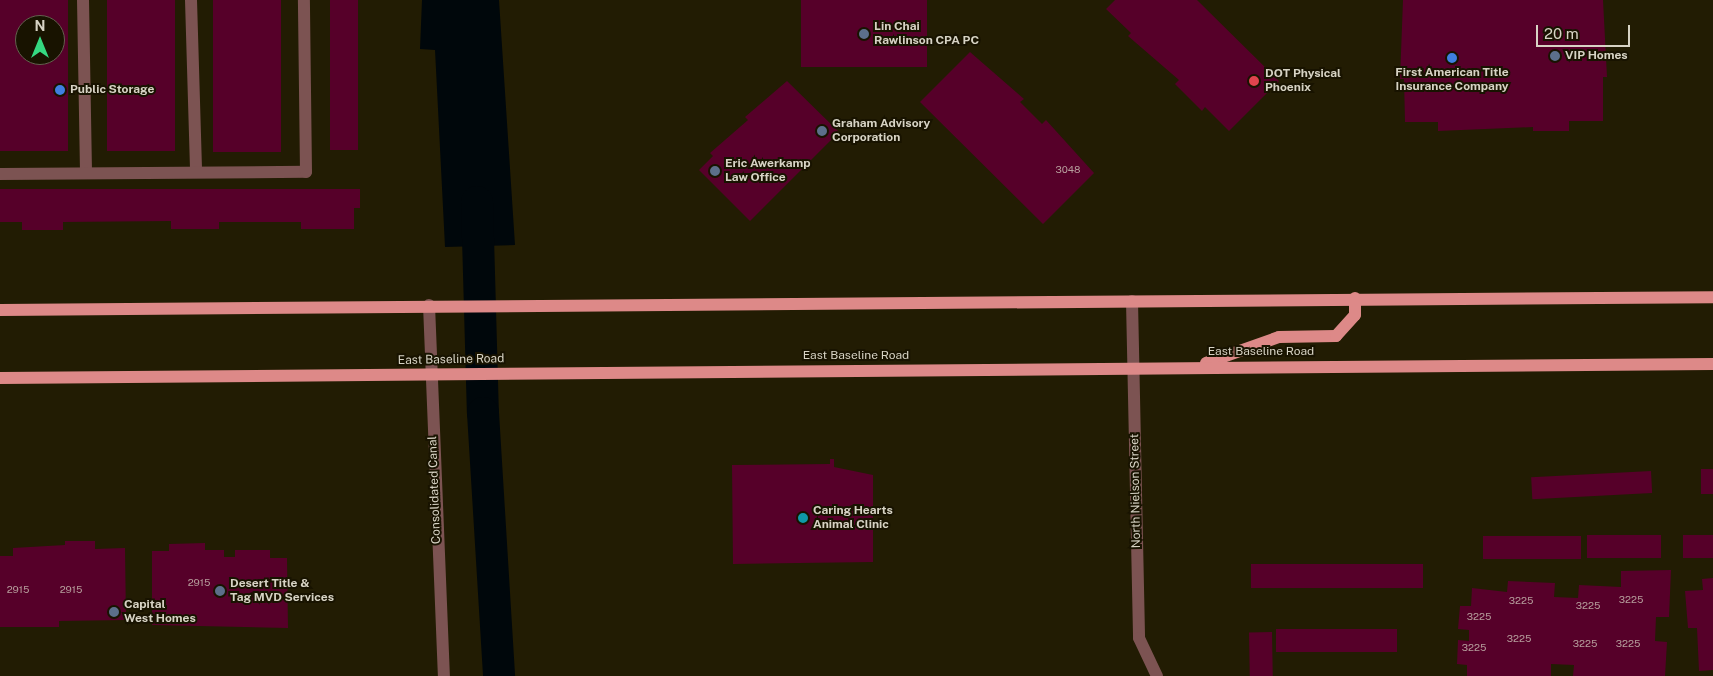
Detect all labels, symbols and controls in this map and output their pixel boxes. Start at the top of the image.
north arrow [15,15,65,65]
scale bar [1538,15,1632,47]
text: N [35,18,45,34]
place label: Lin Chai Rawlinson CPA PC [874,20,979,48]
text: 20 m [1544,25,1579,42]
marker: Lin Chai Rawlinson CPA PC [858,28,870,40]
place label: VIP Homes [1565,49,1628,63]
marker: VIP Homes [1549,50,1561,62]
marker: First American Title Insurance Company [1446,52,1458,64]
place label: First American Title Insurance Company [1395,66,1509,94]
place label: DOT Physical Phoenix [1265,67,1341,95]
marker: DOT Physical Phoenix [1247,74,1261,88]
place label: Public Storage [70,83,154,97]
marker: Public Storage [54,84,66,96]
place label: Graham Advisory Corporation [832,117,930,145]
marker: Graham Advisory Corporation [816,125,828,137]
place label: Eric Awerkamp Law Office [725,157,811,185]
house number: 3048 [1055,164,1081,176]
marker: Eric Awerkamp Law Office [709,165,721,177]
street label: East Baseline Road [1208,345,1314,359]
street label: East Baseline Road [803,349,909,363]
street label: East Baseline Road [398,352,504,368]
street label: North Nielson Street [1128,433,1144,549]
street label: Consolidated Canal [426,436,444,544]
place label: Caring Hearts Animal Clinic [813,504,893,532]
marker: Caring Hearts Animal Clinic [797,512,809,524]
house number: 2915 [188,577,210,589]
place label: Desert Title & Tag MVD Services [230,577,334,605]
house number: 2915 [7,584,29,596]
house number: 2915 [60,584,82,596]
marker: Desert Title & Tag MVD Services [214,585,226,597]
house number: 3225 [1619,594,1643,606]
house number: 3225 [1509,595,1533,607]
place label: Capital West Homes [124,598,196,626]
house number: 3225 [1576,600,1600,612]
marker: Capital West Homes [108,606,120,618]
house number: 3225 [1467,611,1491,623]
house number: 3225 [1507,633,1531,645]
house number: 3225 [1573,638,1597,650]
house number: 3225 [1616,638,1640,650]
house number: 3225 [1462,642,1486,654]

